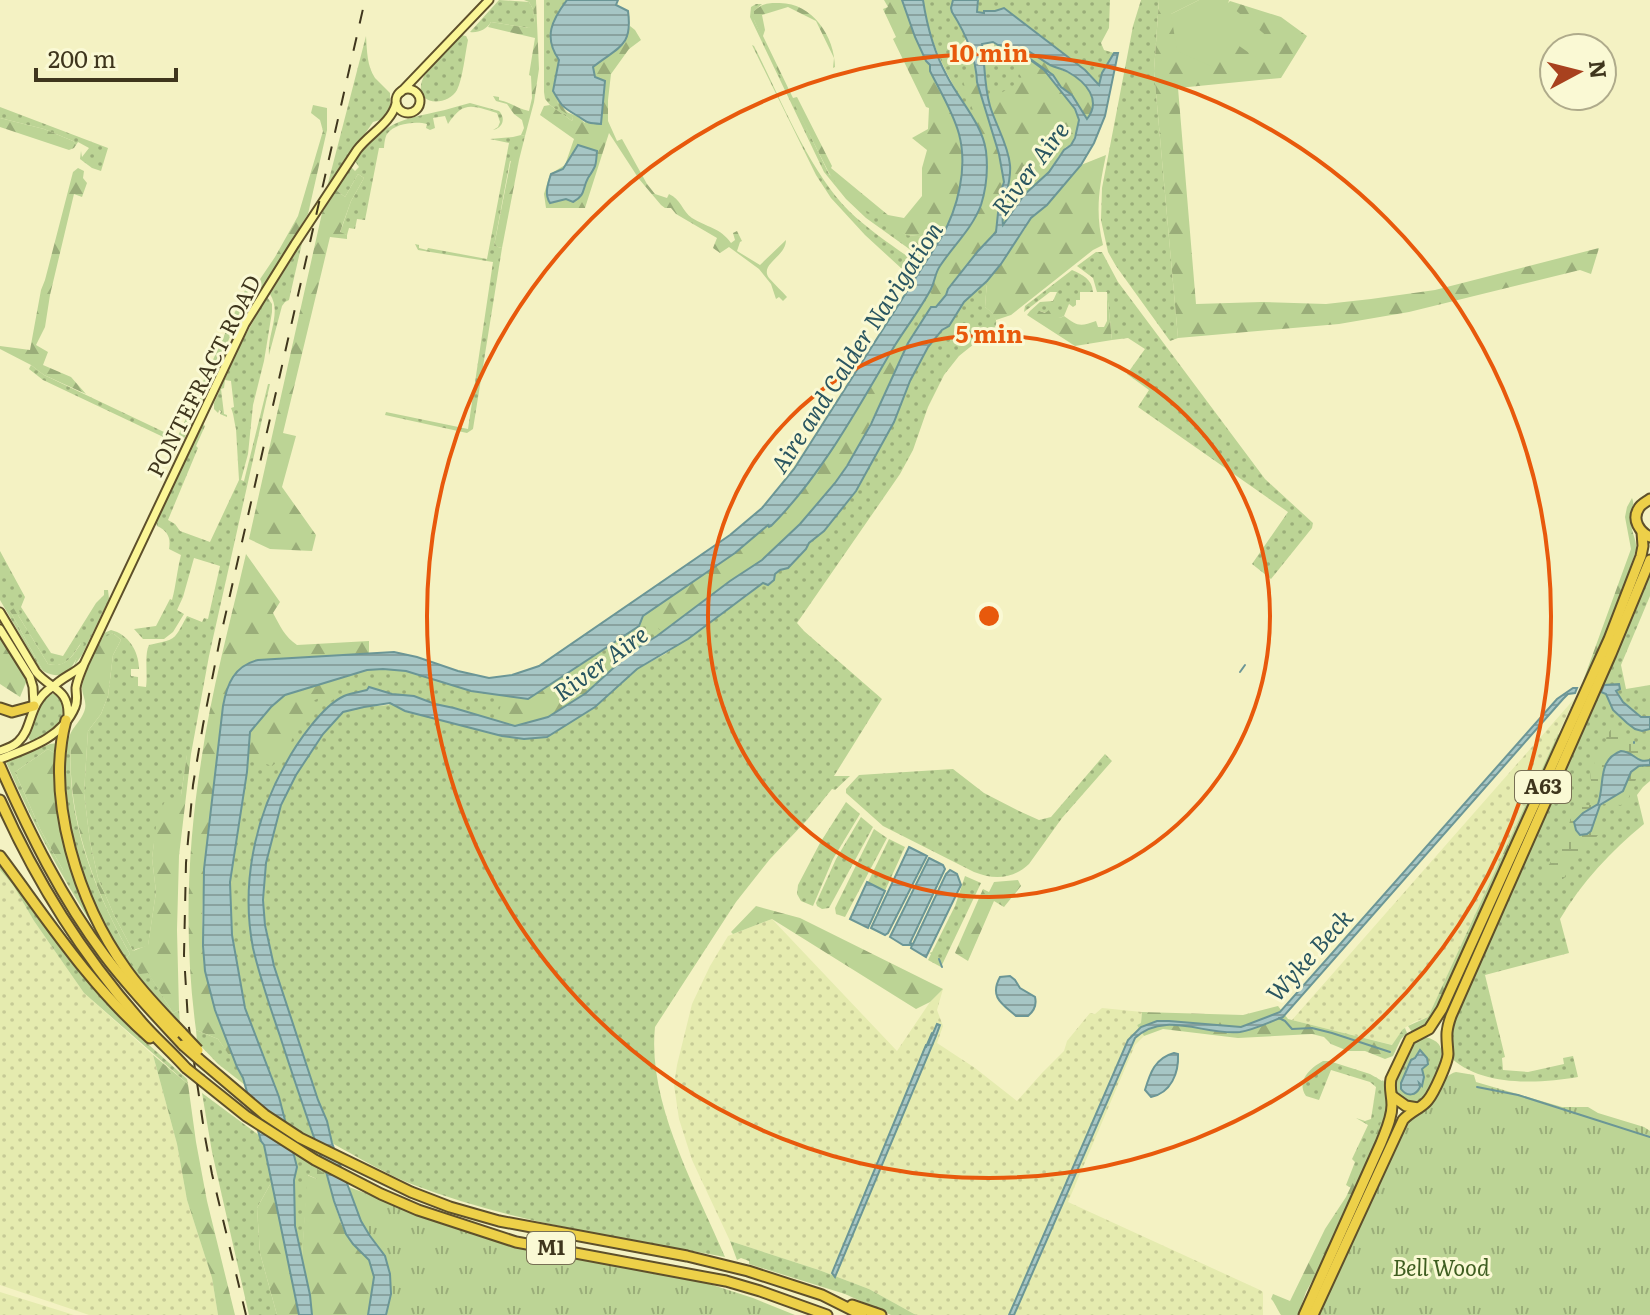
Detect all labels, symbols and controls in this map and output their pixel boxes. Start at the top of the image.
scale bar [36,32,176,82]
north arrow [1538,32,1618,112]
text: 10 min [950,34,1029,69]
text: 200 m [48,40,116,75]
text: N [1582,58,1617,81]
water label: River Aire [982,113,1076,222]
water label: Aire and Calder Navigation [760,214,950,479]
street label: PONTEFRACT ROAD [137,268,268,482]
text: 5 min [955,315,1023,350]
centre of rings [975,602,1003,630]
water label: River Aire [545,616,654,708]
road number: A63 [1515,771,1571,803]
water label: Wyke Beck [1257,899,1360,1009]
road number: M1 [527,1232,575,1264]
park label: Bell Wood [1392,1250,1490,1283]

